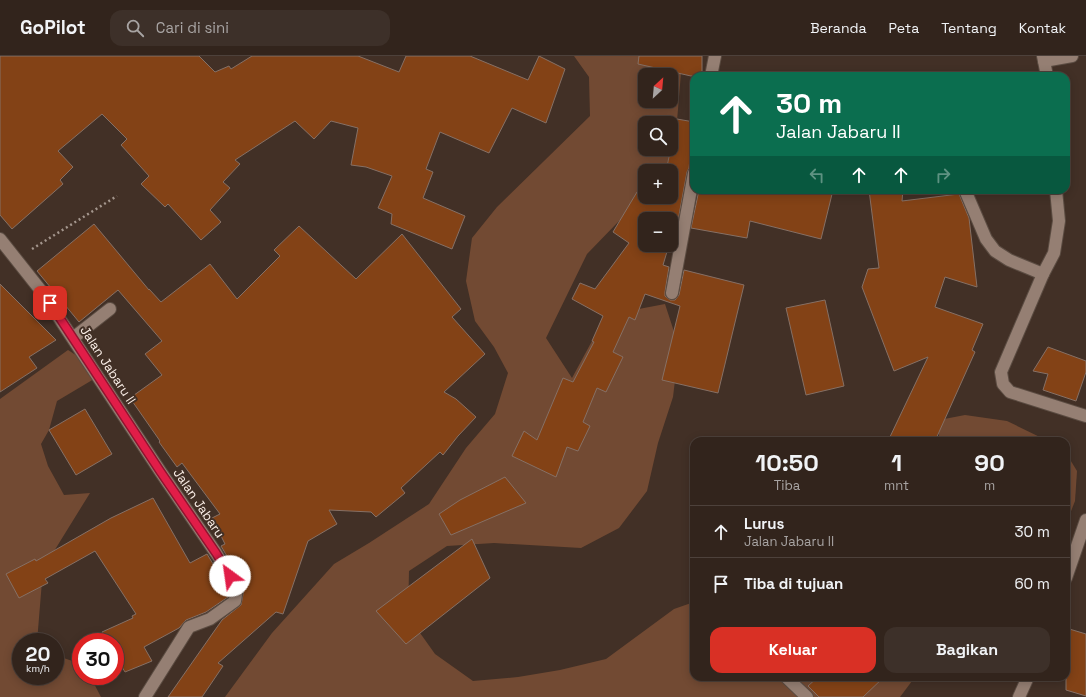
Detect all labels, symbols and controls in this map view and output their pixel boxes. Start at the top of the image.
search box [110,10,390,46]
text: GoPilot [20,15,86,40]
icon: search [124,17,146,39]
text: Cari di sini [156,18,229,37]
text: Beranda [810,19,867,37]
text: Peta [889,19,919,37]
text: Tentang [941,19,997,37]
text: Kontak [1019,19,1066,37]
north arrow [638,68,678,108]
map controls [638,68,678,252]
text: 30 m [776,85,842,121]
icon: ahead [710,88,762,140]
button: search [638,116,678,156]
text: Jalan Jabaru II [776,120,901,143]
button: + [638,164,678,204]
icon: left [806,164,828,186]
icon: ahead [848,164,870,186]
icon: ahead [890,164,912,186]
icon: right [932,164,954,186]
button: − [638,212,678,252]
pin [33,286,67,320]
icon: arrive [39,292,61,314]
street label: Jalan Jabaru II [76,323,140,407]
text: 10:50 [755,447,819,478]
text: 1 [891,447,902,478]
text: 90 [974,447,1005,478]
street label: Jalan Jabaru [169,465,229,541]
text: Tiba [774,477,800,494]
text: mnt [884,477,909,494]
text: m [984,477,995,494]
text: Lurus [744,514,784,533]
icon: ahead [710,521,732,543]
text: 30 m [1015,522,1050,541]
text: Jalan Jabaru II [744,533,834,550]
position arrow [209,555,251,597]
icon: arrive [710,573,732,595]
text: Tiba di tujuan [744,574,843,593]
text: 60 m [1014,574,1050,593]
button: Keluar [710,627,876,673]
button: Bagikan [884,627,1050,673]
speed limit sign: 30 [72,633,124,685]
text: 20 [26,641,50,667]
text: km/h [26,662,50,675]

